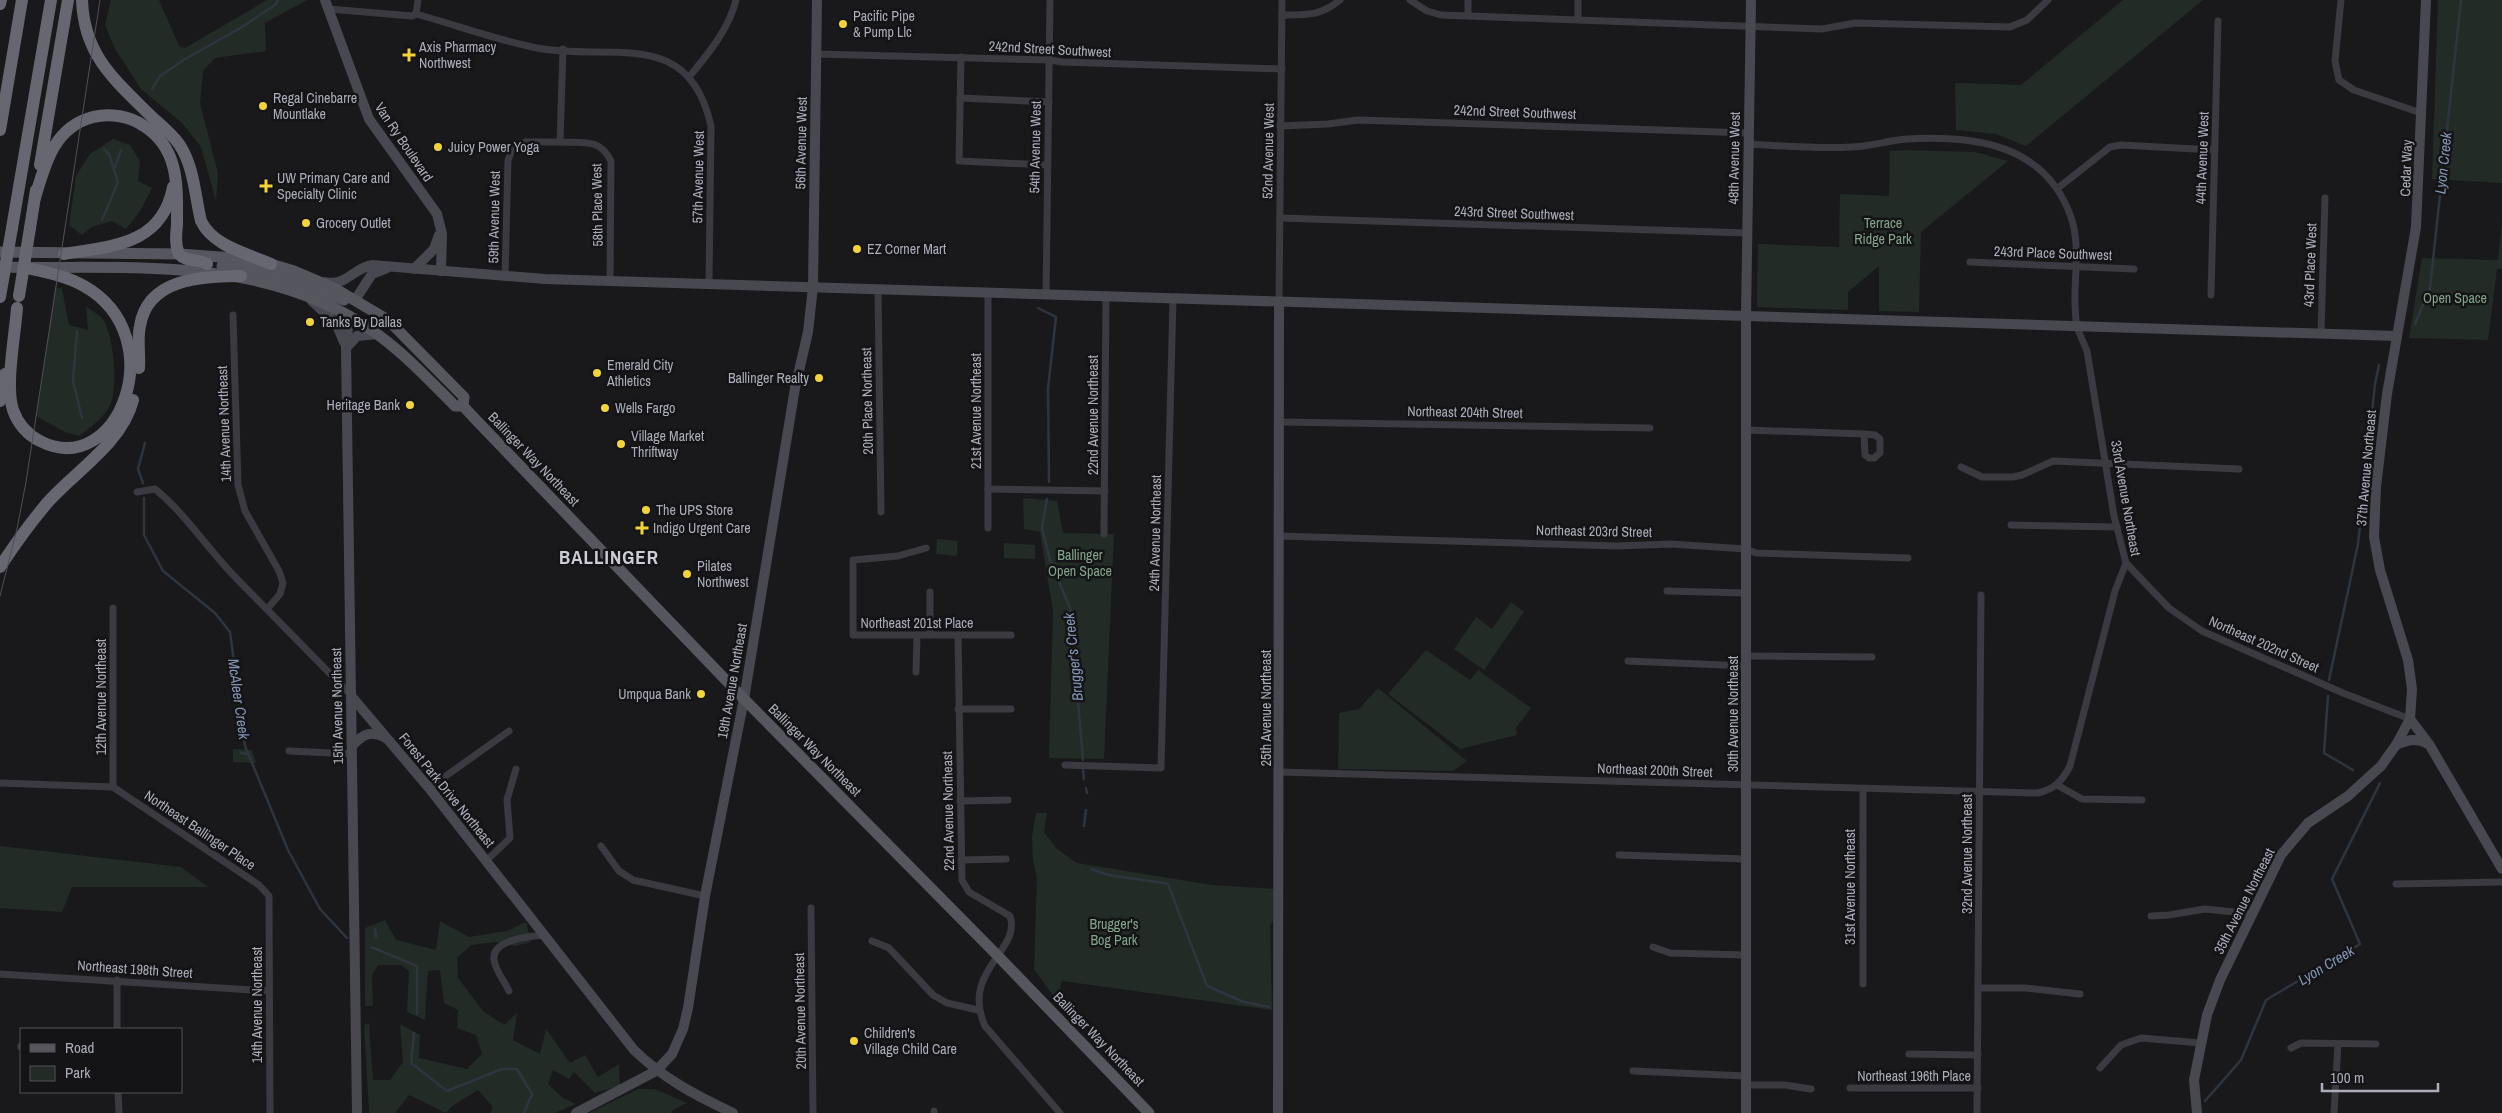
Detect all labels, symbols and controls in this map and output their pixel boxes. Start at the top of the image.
place label: Pacific Pipe & Pump Llc [853,7,915,41]
marker: Pacific Pipe & Pump Llc [837,18,849,30]
street label: 242nd Street Southwest [988,37,1112,61]
place label: Axis Pharmacy Northwest [418,38,496,72]
marker: Axis Pharmacy Northwest [403,49,415,61]
place label: Regal Cinebarre Mountlake [273,89,357,123]
street label: 56th Avenue West [791,96,811,190]
street label: Van Ry Boulevard [371,99,437,185]
marker: Regal Cinebarre Mountlake [257,100,269,112]
street label: 54th Avenue West [1025,100,1045,194]
street label: 242nd Street Southwest [1453,101,1577,123]
street label: 52nd Avenue West [1258,103,1278,199]
street label: 48th Avenue West [1724,111,1744,205]
street label: 44th Avenue West [2191,111,2213,205]
street label: 57th Avenue West [688,130,708,224]
water label: Lyon Creek [2429,130,2457,195]
place label: Juicy Power Yoga [448,138,540,156]
street label: Cedar Way [2396,139,2416,197]
marker: Juicy Power Yoga [432,141,444,153]
street label: 58th Place West [587,163,607,247]
place label: UW Primary Care and Specialty Clinic [277,169,390,203]
street label: 59th Avenue West [484,170,504,264]
marker: UW Primary Care and Specialty Clinic [259,179,273,193]
street label: 243rd Street Southwest [1454,202,1574,224]
place label: Grocery Outlet [316,214,391,232]
park label: Terrace Ridge Park [1854,214,1912,248]
marker: Grocery Outlet [300,217,312,229]
street label: 43rd Place West [2300,223,2320,307]
place label: EZ Corner Mart [867,240,946,258]
street label: 243rd Place Southwest [1994,242,2112,264]
marker: EZ Corner Mart [851,243,863,255]
park label: Open Space [2423,289,2487,307]
place label: Tanks By Dallas [320,313,402,331]
marker: Tanks By Dallas [304,316,316,328]
street label: 20th Place Northeast [857,347,877,455]
street label: 21st Avenue Northeast [967,353,985,469]
street label: 22nd Avenue Northeast [1084,355,1102,475]
place label: Emerald City Athletics [606,356,674,390]
street label: 14th Avenue Northeast [213,365,235,483]
marker: Emerald City Athletics [591,367,603,379]
place label: Ballinger Realty [728,369,809,387]
marker: Ballinger Realty [813,372,825,384]
place label: Heritage Bank [327,396,400,414]
marker: Heritage Bank [404,399,416,411]
place label: Wells Fargo [615,399,675,417]
marker: Wells Fargo [599,402,611,414]
street label: Northeast 204th Street [1407,402,1523,422]
street label: Ballinger Way Northeast [484,408,584,510]
street label: 37th Avenue Northeast [2352,409,2380,527]
place label: Village Market Thriftway [631,427,704,461]
marker: Village Market Thriftway [615,438,627,450]
street label: 33rd Avenue Northeast [2107,439,2145,557]
street label: 24th Avenue Northeast [1145,475,1165,591]
place label: The UPS Store [656,501,733,519]
marker: The UPS Store [640,504,652,516]
place label: Indigo Urgent Care [653,519,751,537]
marker: Indigo Urgent Care [635,521,649,535]
street label: Northeast 203rd Street [1536,521,1652,541]
district label: BALLINGER [559,544,659,570]
park label: Ballinger Open Space [1048,546,1112,580]
place label: Pilates Northwest [697,557,749,591]
marker: Pilates Northwest [681,568,693,580]
water label: Brugger's Creek [1058,611,1088,702]
street label: Northeast 202nd Street [2206,612,2322,676]
street label: Northeast 201st Place [861,614,973,632]
street label: 19th Avenue Northeast [713,622,751,740]
street label: 12th Avenue Northeast [92,639,110,755]
street label: 15th Avenue Northeast [327,648,347,764]
street label: 25th Avenue Northeast [1257,650,1275,766]
street label: 30th Avenue Northeast [1724,656,1742,772]
water label: McAleer Creek [223,657,255,742]
place label: Umpqua Bank [618,685,691,703]
marker: Umpqua Bank [695,688,707,700]
street label: Ballinger Way Northeast [765,700,865,800]
street label: Forest Park Drive Northeast [395,729,499,851]
street label: 22nd Avenue Northeast [938,751,958,871]
street label: Northeast 200th Street [1597,759,1713,781]
street label: Northeast Ballinger Place [141,786,259,874]
street label: 32nd Avenue Northeast [1958,794,1976,914]
street label: 31st Avenue Northeast [1841,829,1859,945]
street label: 35th Avenue Northeast [2210,845,2278,957]
park label: Brugger's Bog Park [1090,915,1139,949]
water label: Lyon Creek [2294,940,2359,990]
street label: 14th Avenue Northeast [248,947,266,1063]
street label: 20th Avenue Northeast [790,953,810,1069]
street label: Northeast 198th Street [77,956,193,982]
street label: Ballinger Way Northeast [1049,988,1149,1090]
place label: Children's Village Child Care [864,1024,957,1058]
legend [20,1028,182,1093]
marker: Children's Village Child Care [848,1035,860,1047]
text: Road [65,1037,94,1058]
scale bar [2322,1060,2438,1092]
text: Park [65,1062,91,1083]
street label: Northeast 196th Place [1857,1067,1971,1085]
text: 100 m [2330,1067,2364,1088]

